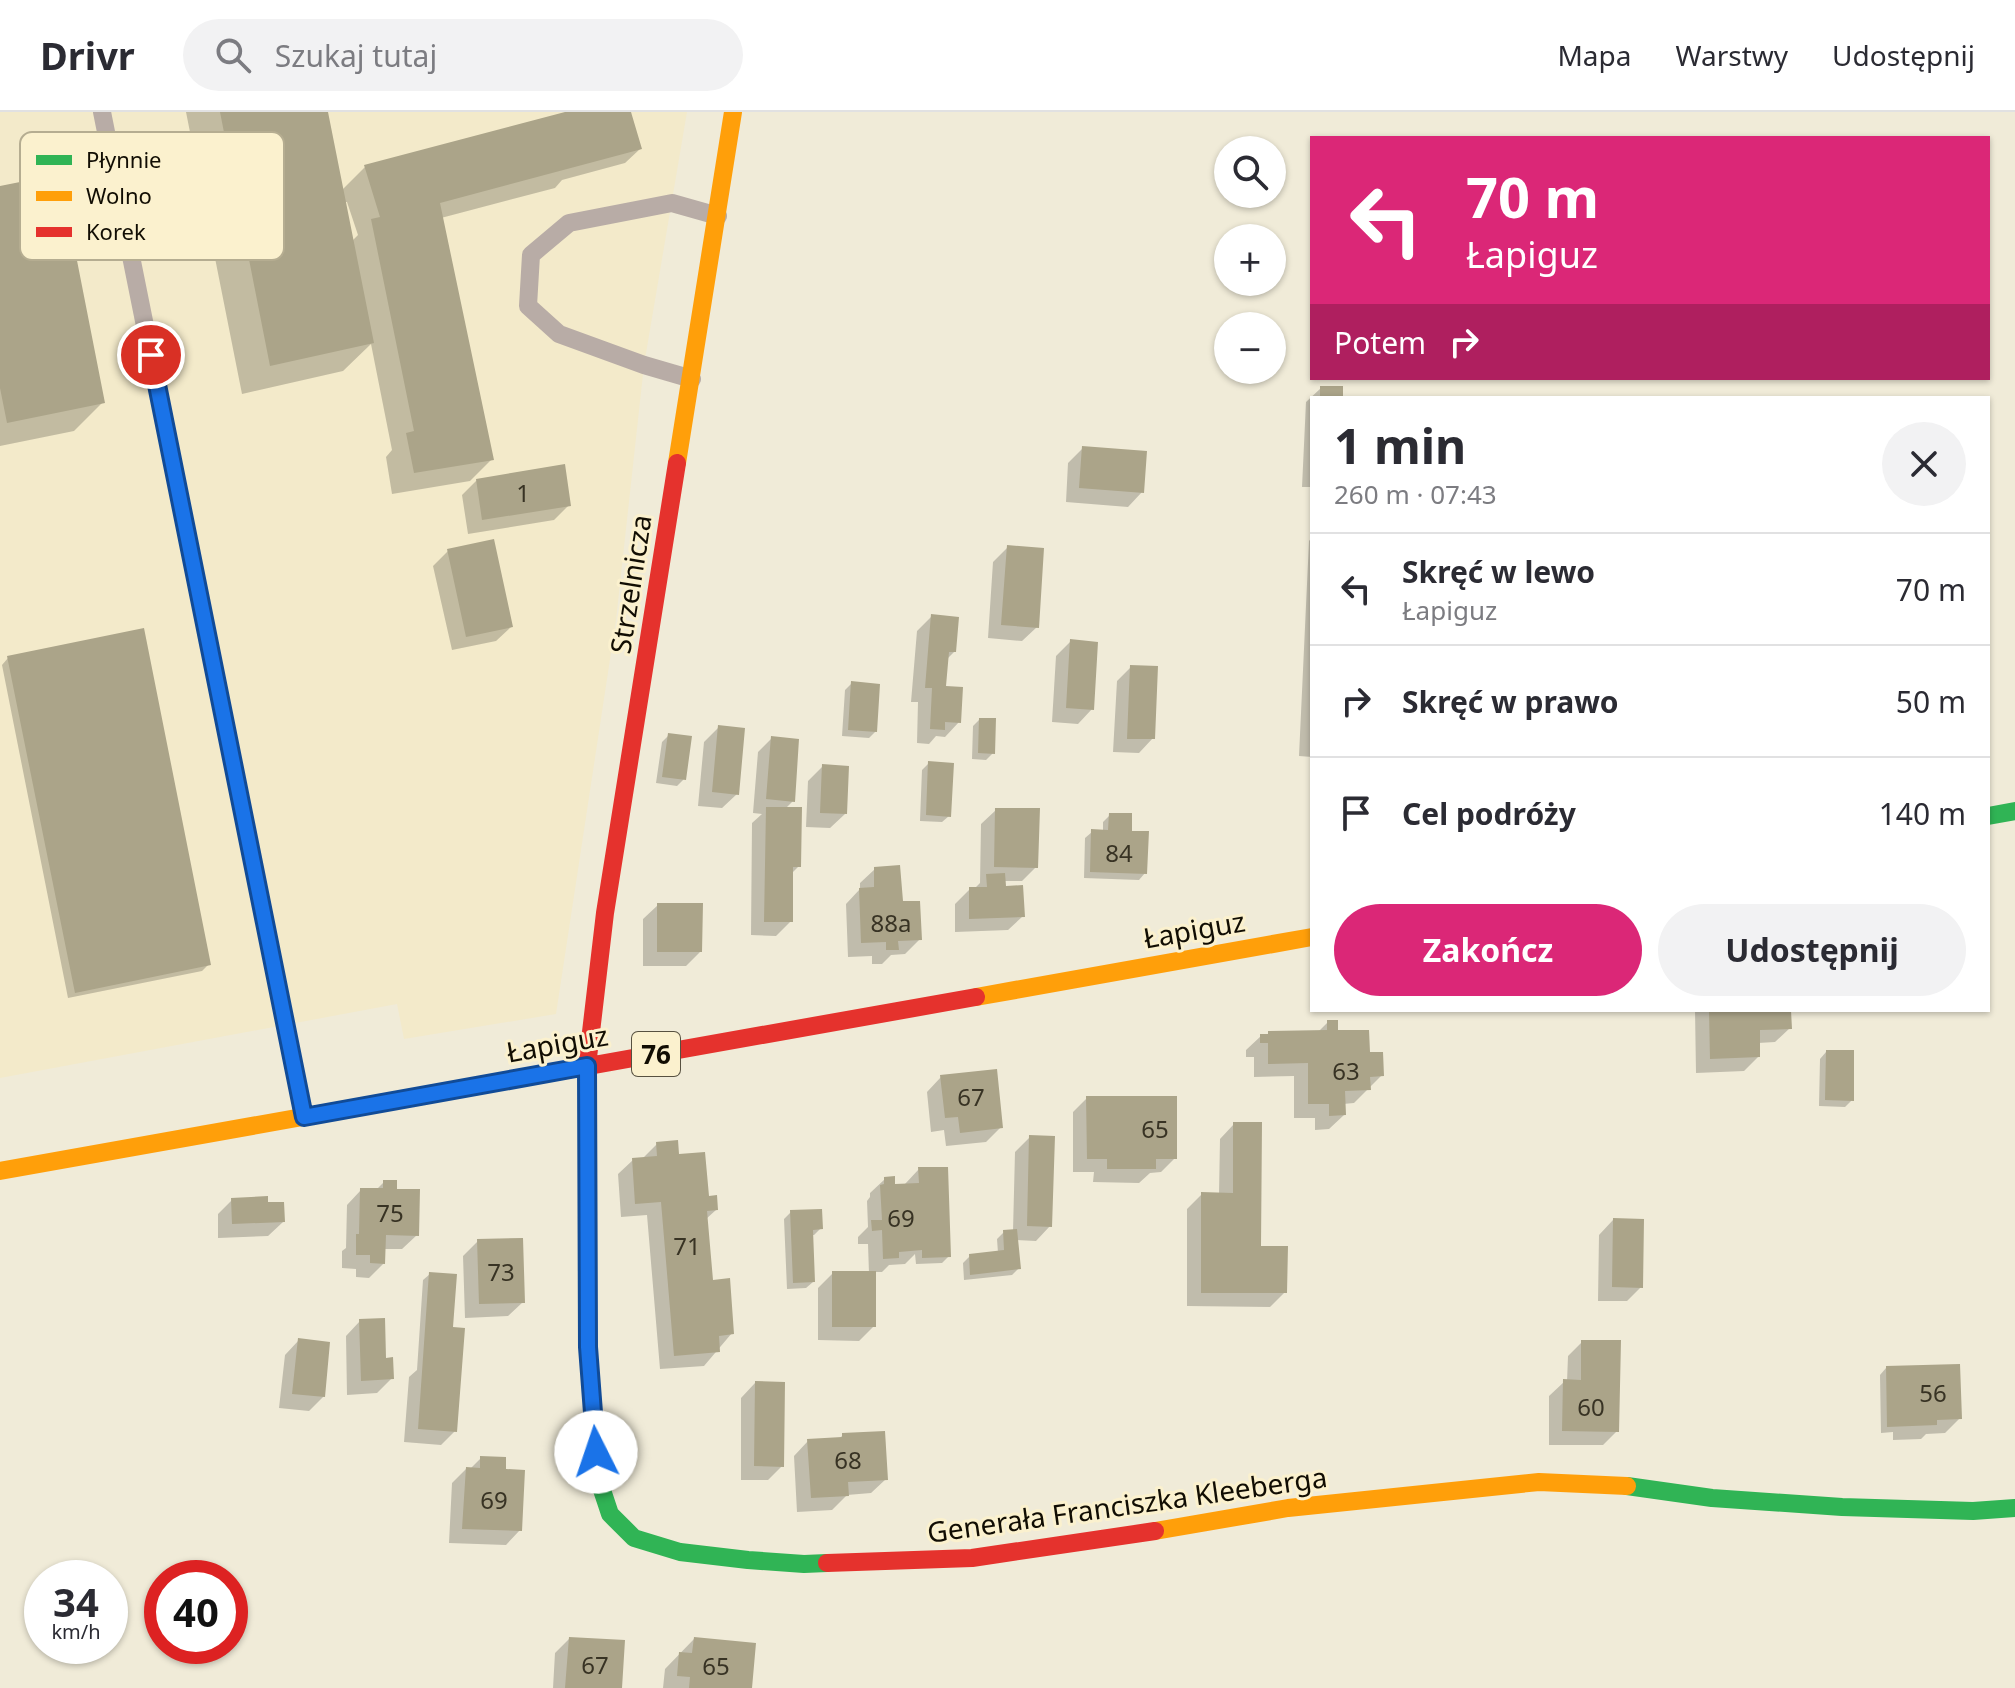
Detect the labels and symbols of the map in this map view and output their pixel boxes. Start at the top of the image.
legend [20,132,284,260]
text: Płynnie [86,144,161,174]
text: Wolno [86,180,152,210]
text: Korek [86,216,146,246]
pin [117,321,185,389]
house number: 1 [516,476,530,509]
street label: Strzelnicza [600,512,660,656]
house number: 84 [1105,836,1133,869]
street label: Łapiguz [1140,901,1248,957]
house number: 88a [871,906,911,939]
street label: Łapiguz [503,1015,611,1071]
road number: 76 [632,1032,680,1076]
house number: 63 [1332,1054,1360,1087]
house number: 67 [957,1080,985,1113]
house number: 65 [1141,1112,1169,1145]
house number: 75 [376,1196,404,1229]
house number: 69 [887,1201,915,1234]
house number: 71 [673,1229,701,1262]
house number: 73 [487,1255,515,1288]
house number: 56 [1919,1376,1947,1409]
house number: 60 [1577,1390,1605,1423]
position arrow [554,1410,638,1494]
house number: 68 [834,1443,862,1476]
street label: Generała Franciszka Kleeberga [925,1457,1329,1551]
house number: 69 [480,1483,508,1516]
speed limit sign: 40 [144,1560,248,1664]
house number: 67 [581,1648,609,1681]
house number: 65 [702,1649,730,1682]

